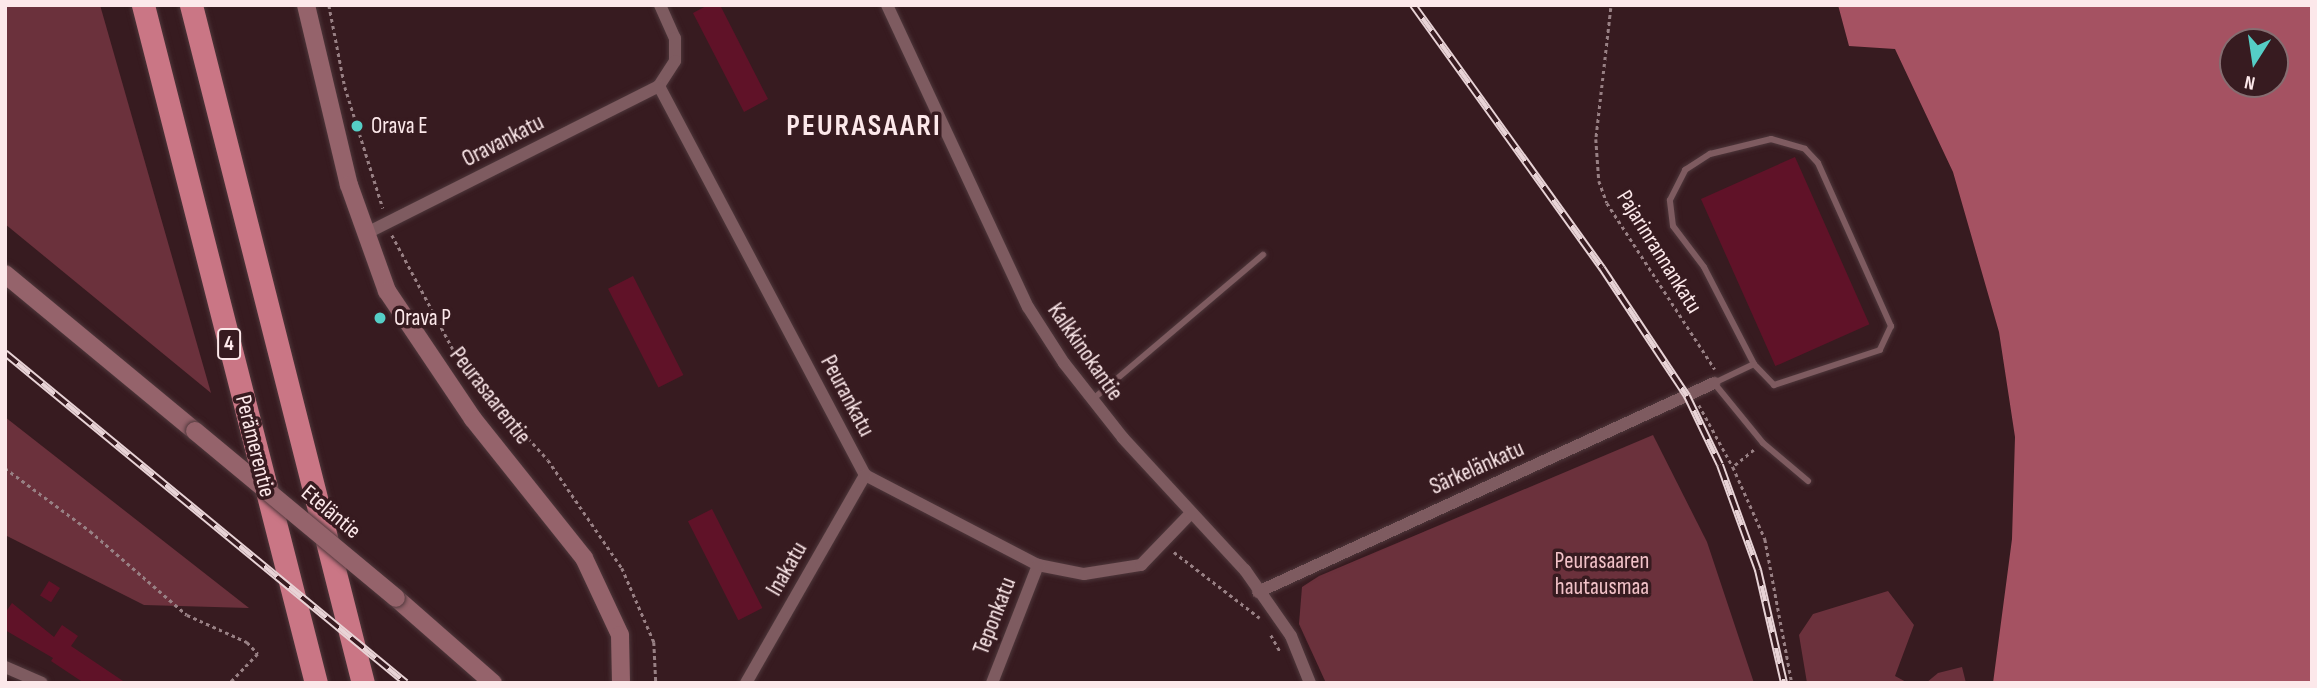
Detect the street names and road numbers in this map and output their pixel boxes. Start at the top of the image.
street label: Oravankatu [458,109,548,173]
street label: Pajarinrannankatu [1610,185,1708,319]
street label: Kalkkinokantie [1041,298,1129,406]
road number: 4 [217,326,241,362]
street label: Peurasaarentie [444,342,536,450]
street label: Peurankatu [814,351,880,441]
street label: Perämerentie [229,392,281,500]
street label: Särkelänkatu [1426,435,1528,501]
street label: Eteläntie [296,479,366,545]
street label: Inakatu [761,537,813,601]
street label: Teponkatu [968,574,1022,658]

